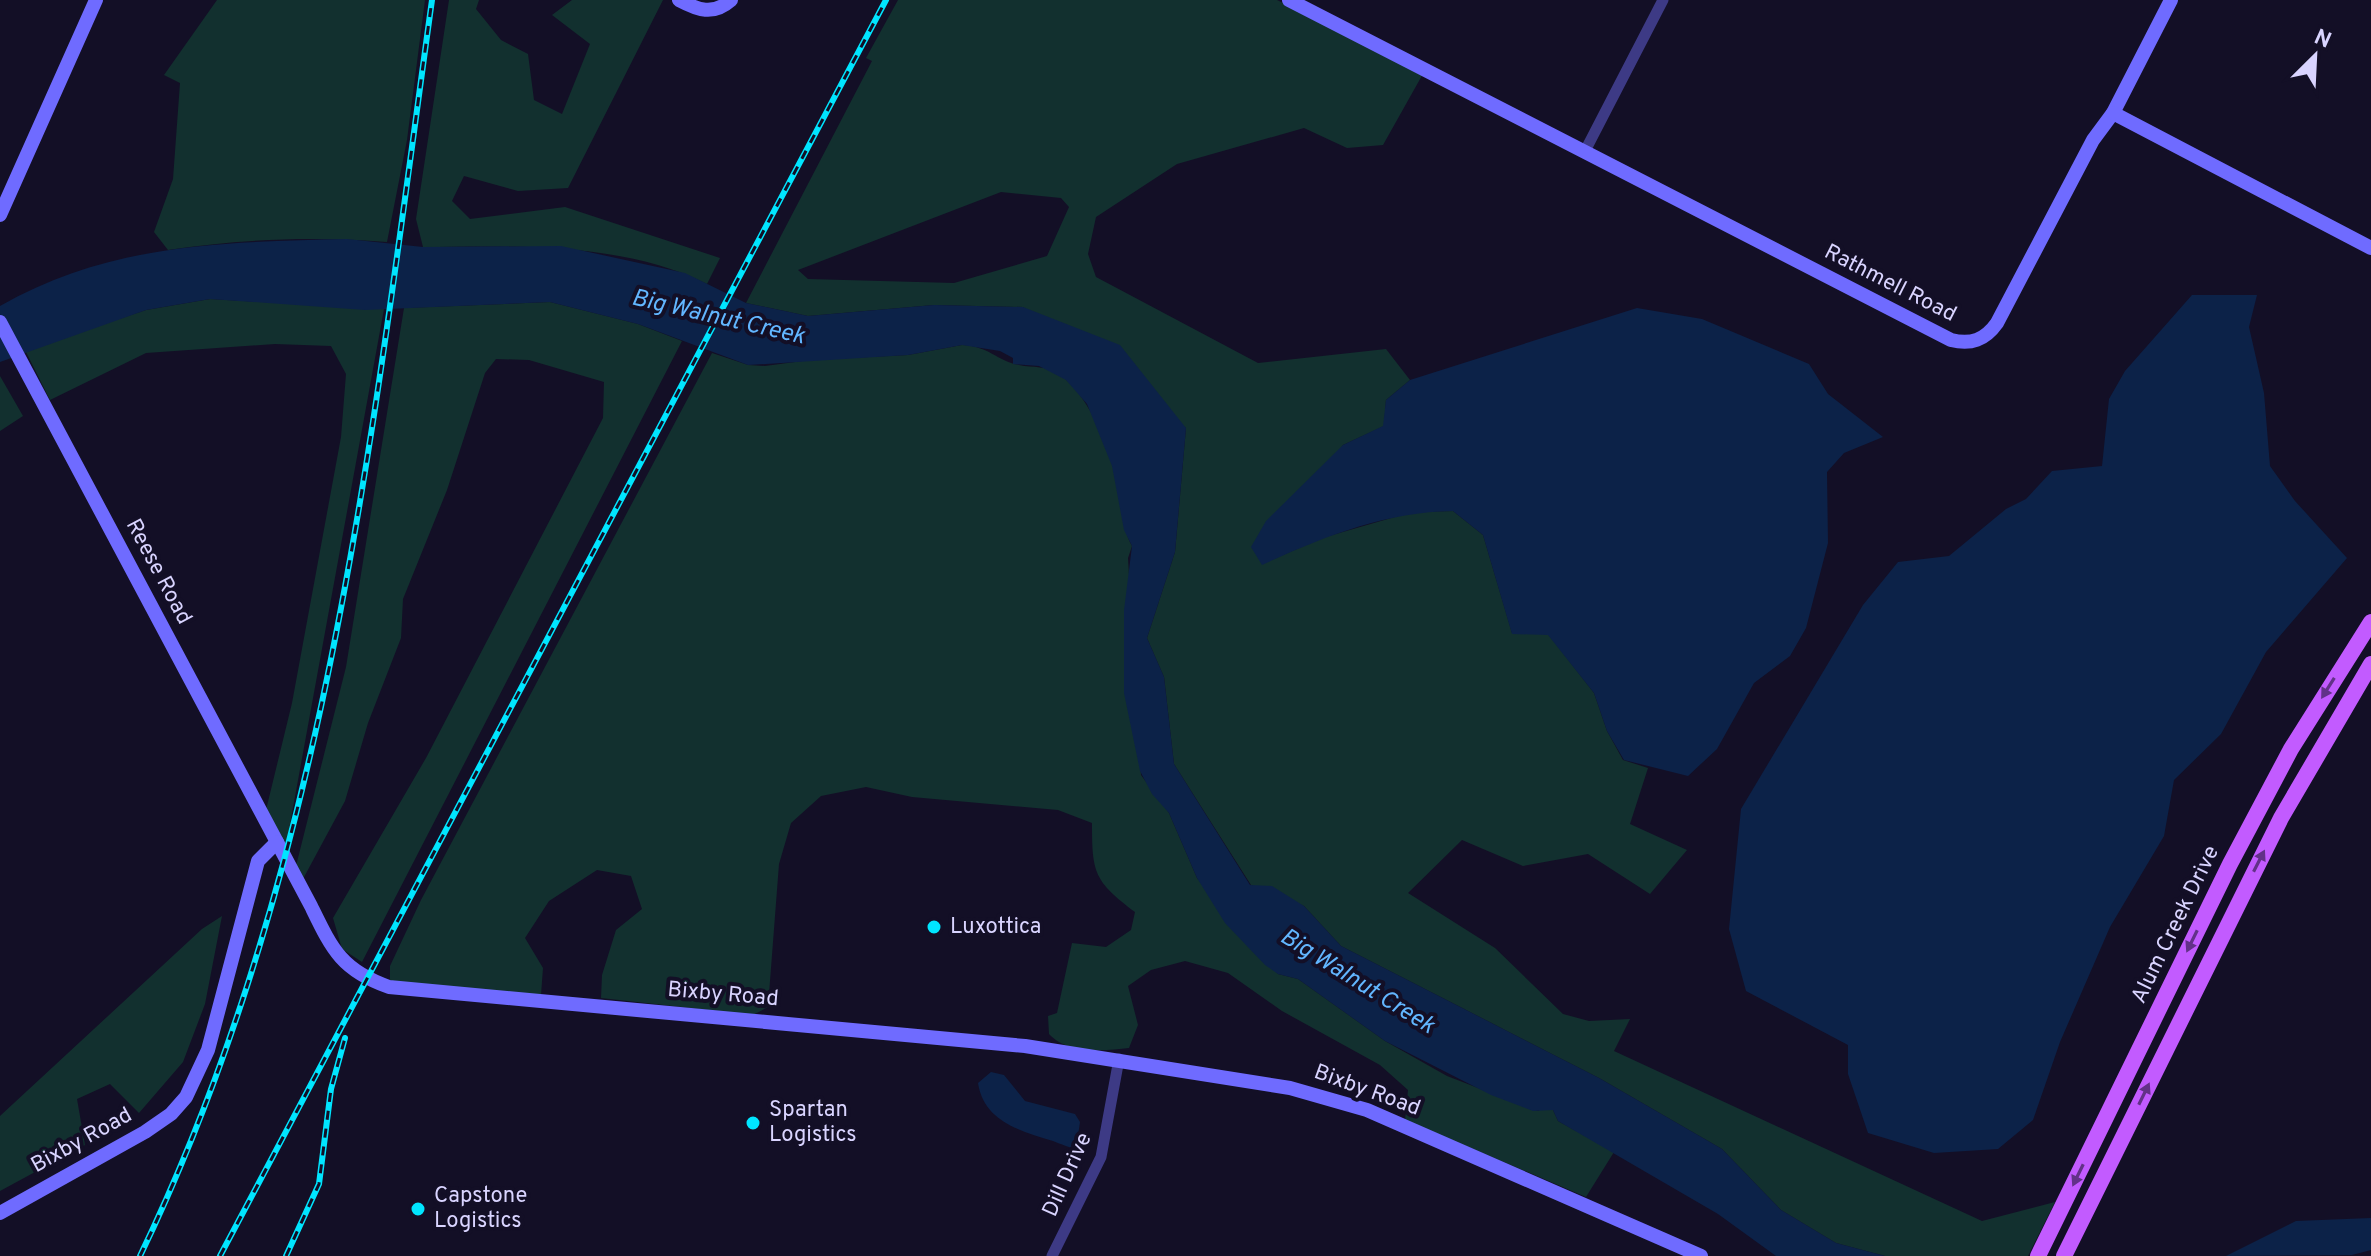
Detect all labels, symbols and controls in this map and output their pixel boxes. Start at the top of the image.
north arrow [2275,16,2355,96]
text: N [2309,24,2335,56]
street label: Rathmell Road [1819,239,1961,329]
water label: Big Walnut Creek [628,283,808,353]
street label: Reese Road [119,514,197,630]
one-way arrow [2321,677,2336,698]
street label: Alum Creek Drive [2126,842,2226,1008]
one-way arrow [2252,850,2266,873]
place label: Luxottica [950,914,1041,941]
marker: Luxottica [925,918,943,936]
water label: Big Walnut Creek [1274,922,1441,1042]
one-way arrow [2185,930,2199,953]
street label: Bixby Road [666,977,780,1013]
street label: Bixby Road [1310,1059,1424,1123]
one-way arrow [2137,1083,2151,1106]
place label: Spartan Logistics [769,1097,857,1149]
street label: Bixby Road [27,1102,137,1180]
marker: Spartan Logistics [744,1114,762,1132]
street label: Dill Drive [1037,1129,1099,1221]
one-way arrow [2071,1163,2085,1186]
place label: Capstone Logistics [434,1183,527,1235]
marker: Capstone Logistics [409,1200,427,1218]

